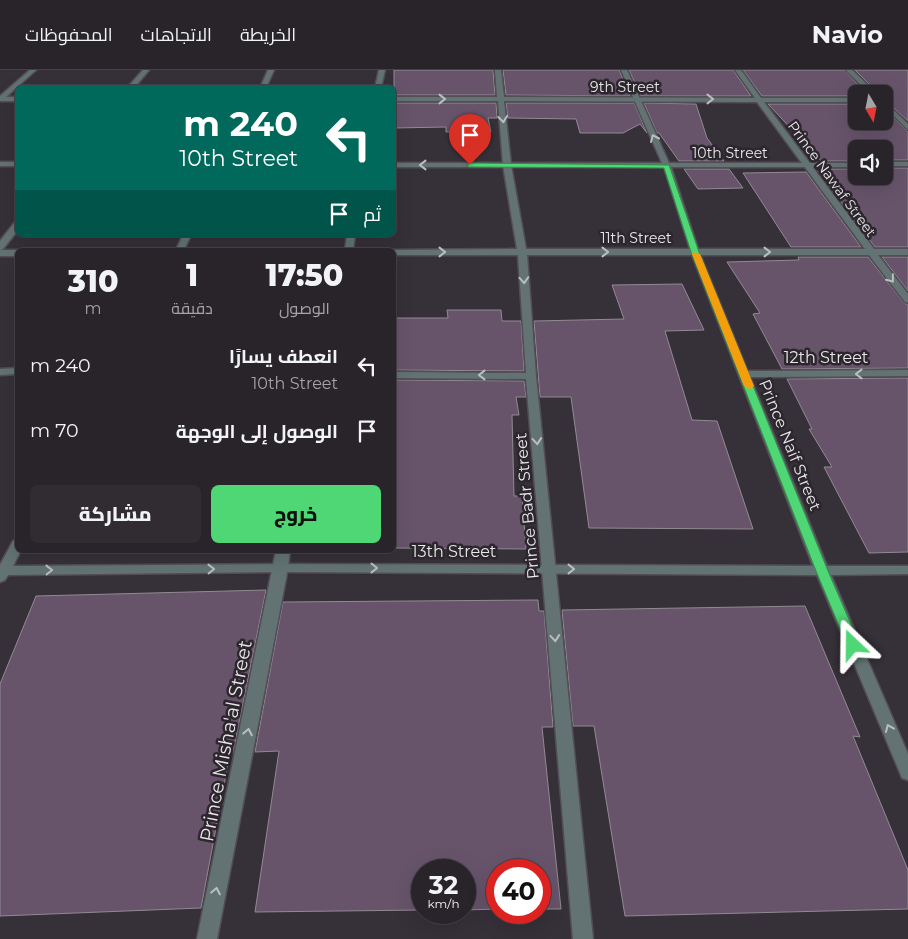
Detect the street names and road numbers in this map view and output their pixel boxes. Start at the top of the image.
street label: 9th Street [590,78,660,96]
street label: Prince Nawaf Street [784,118,880,241]
street label: 10th Street [692,144,768,162]
street label: 11th Street [600,229,672,247]
street label: 12th Street [784,348,869,367]
street label: Prince Naif Street [755,377,825,514]
street label: Prince Badr Street [511,432,543,580]
street label: 13th Street [412,542,497,561]
street label: Prince Misha'al Street [195,638,257,844]

